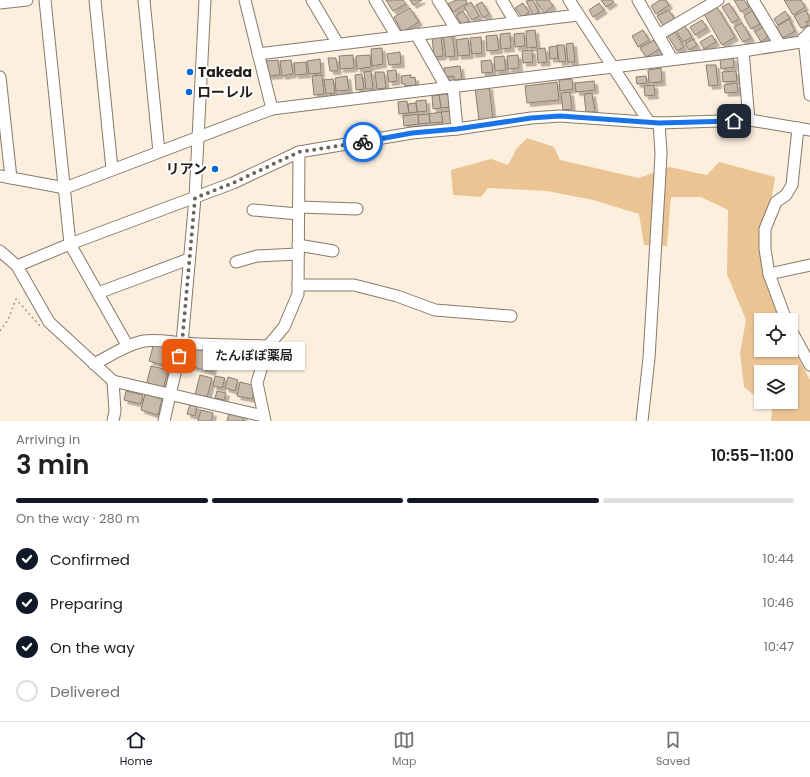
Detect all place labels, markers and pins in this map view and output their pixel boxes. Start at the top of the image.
place label: Takeda [198,62,252,82]
marker: Takeda [185,67,195,77]
place label: ローレル [197,82,253,102]
marker: ローレル [184,87,194,97]
pin [717,104,751,138]
place label: リアン [166,159,207,179]
marker: リアン [210,164,220,174]
pin [162,339,196,373]
callout: たんぽぽ薬局 [203,342,305,370]

